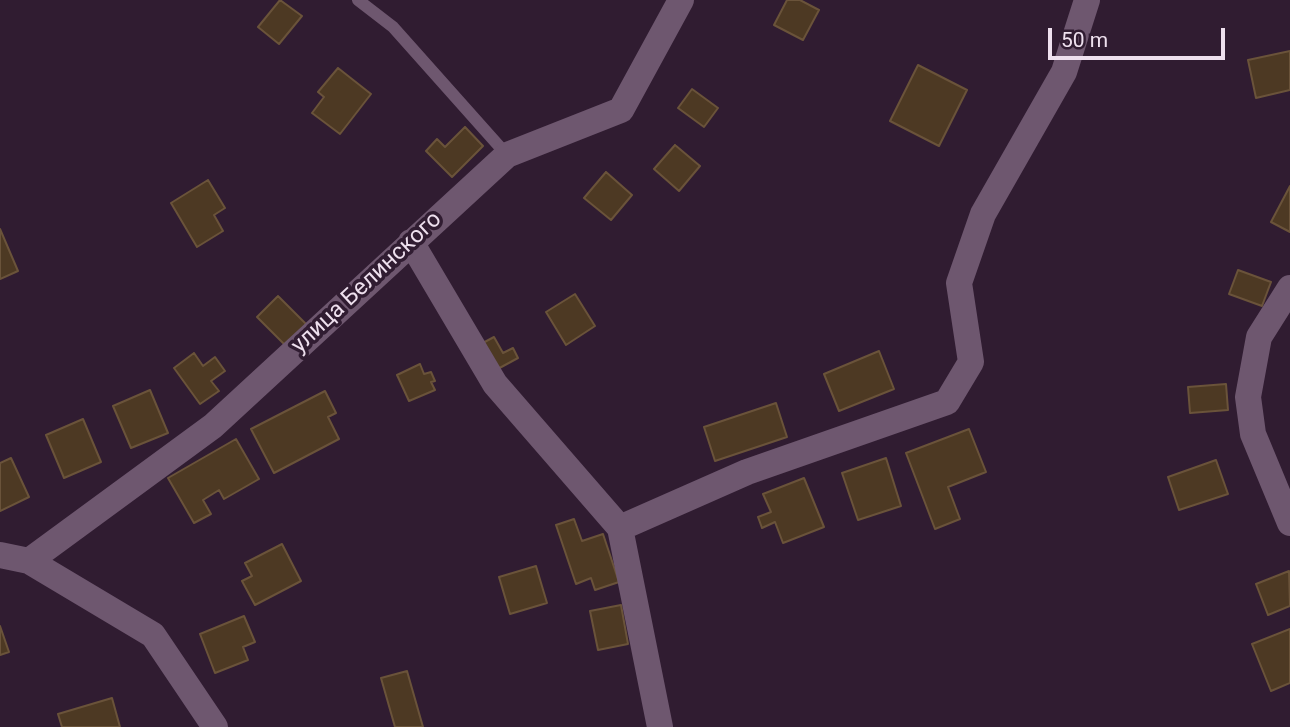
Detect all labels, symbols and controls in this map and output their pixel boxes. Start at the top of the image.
scale bar [1052,14,1229,58]
text: 50 m [1061,28,1108,52]
street label: улица Белинского [286,206,448,360]

